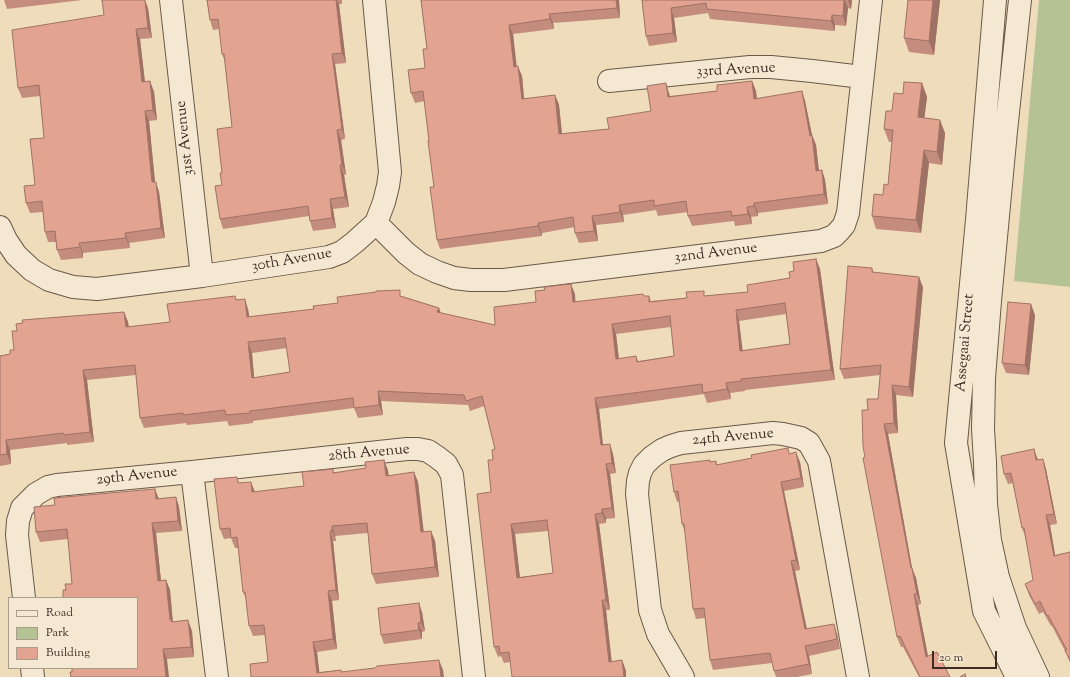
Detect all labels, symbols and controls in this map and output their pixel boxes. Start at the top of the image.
street label: 33rd Avenue [696,60,776,82]
street label: 31st Avenue [173,100,199,176]
street label: 32nd Avenue [673,240,759,268]
street label: 30th Avenue [251,245,333,277]
street label: Assegaai Street [953,293,979,393]
street label: 24th Avenue [692,425,774,451]
street label: 28th Avenue [327,441,411,467]
street label: 29th Avenue [96,464,178,490]
legend [8,597,138,669]
text: Road [46,604,73,622]
text: Park [46,624,69,642]
scale bar [934,643,999,669]
text: Building [46,644,90,662]
text: 20 m [939,649,963,667]

